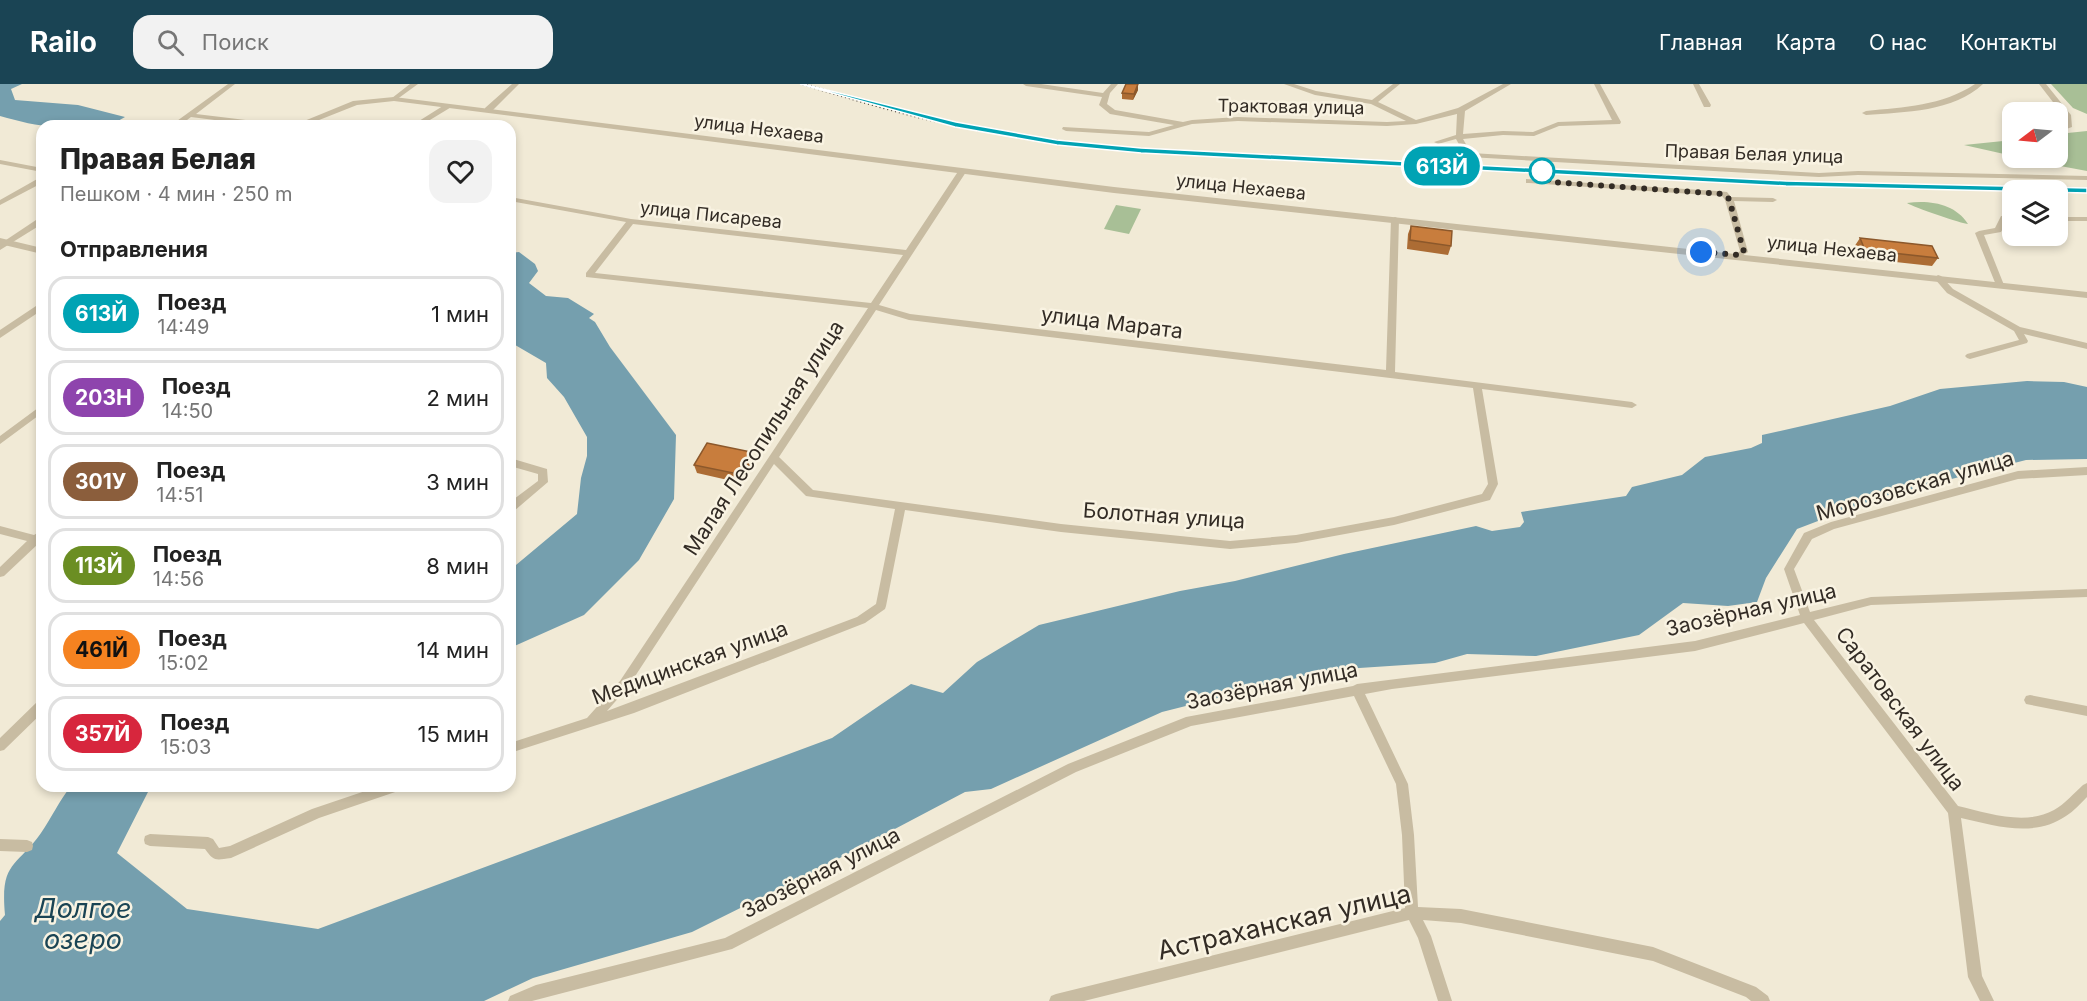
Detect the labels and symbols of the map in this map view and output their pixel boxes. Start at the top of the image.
street label: Трактовая улица [1217,95,1365,118]
north arrow [2002,102,2068,168]
street label: улица Нехаева [693,110,825,147]
street label: Правая Белая улица [1664,140,1844,167]
line badge: 613Й [1400,146,1484,185]
unlabelled marker [1529,158,1555,184]
street label: улица Нехаева [1175,169,1307,204]
street label: улица Писарева [639,197,783,232]
street label: улица Нехаева [1766,231,1898,266]
your location [1686,237,1716,267]
street label: улица Марата [1040,301,1184,344]
street label: Малая Лесопильная улица [678,316,849,560]
street label: Морозовская улица [1813,445,2016,526]
street label: Болотная улица [1082,497,1246,534]
street label: Заозёрная улица [1663,578,1839,641]
street label: Медицинская улица [588,615,791,710]
street label: Саратовская улица [1831,622,1970,795]
street label: Заозёрная улица [1184,657,1360,714]
street label: Заозёрная улица [737,822,904,923]
street label: Астраханская улица [1154,877,1414,966]
water label: Долгое озеро [33,892,132,956]

